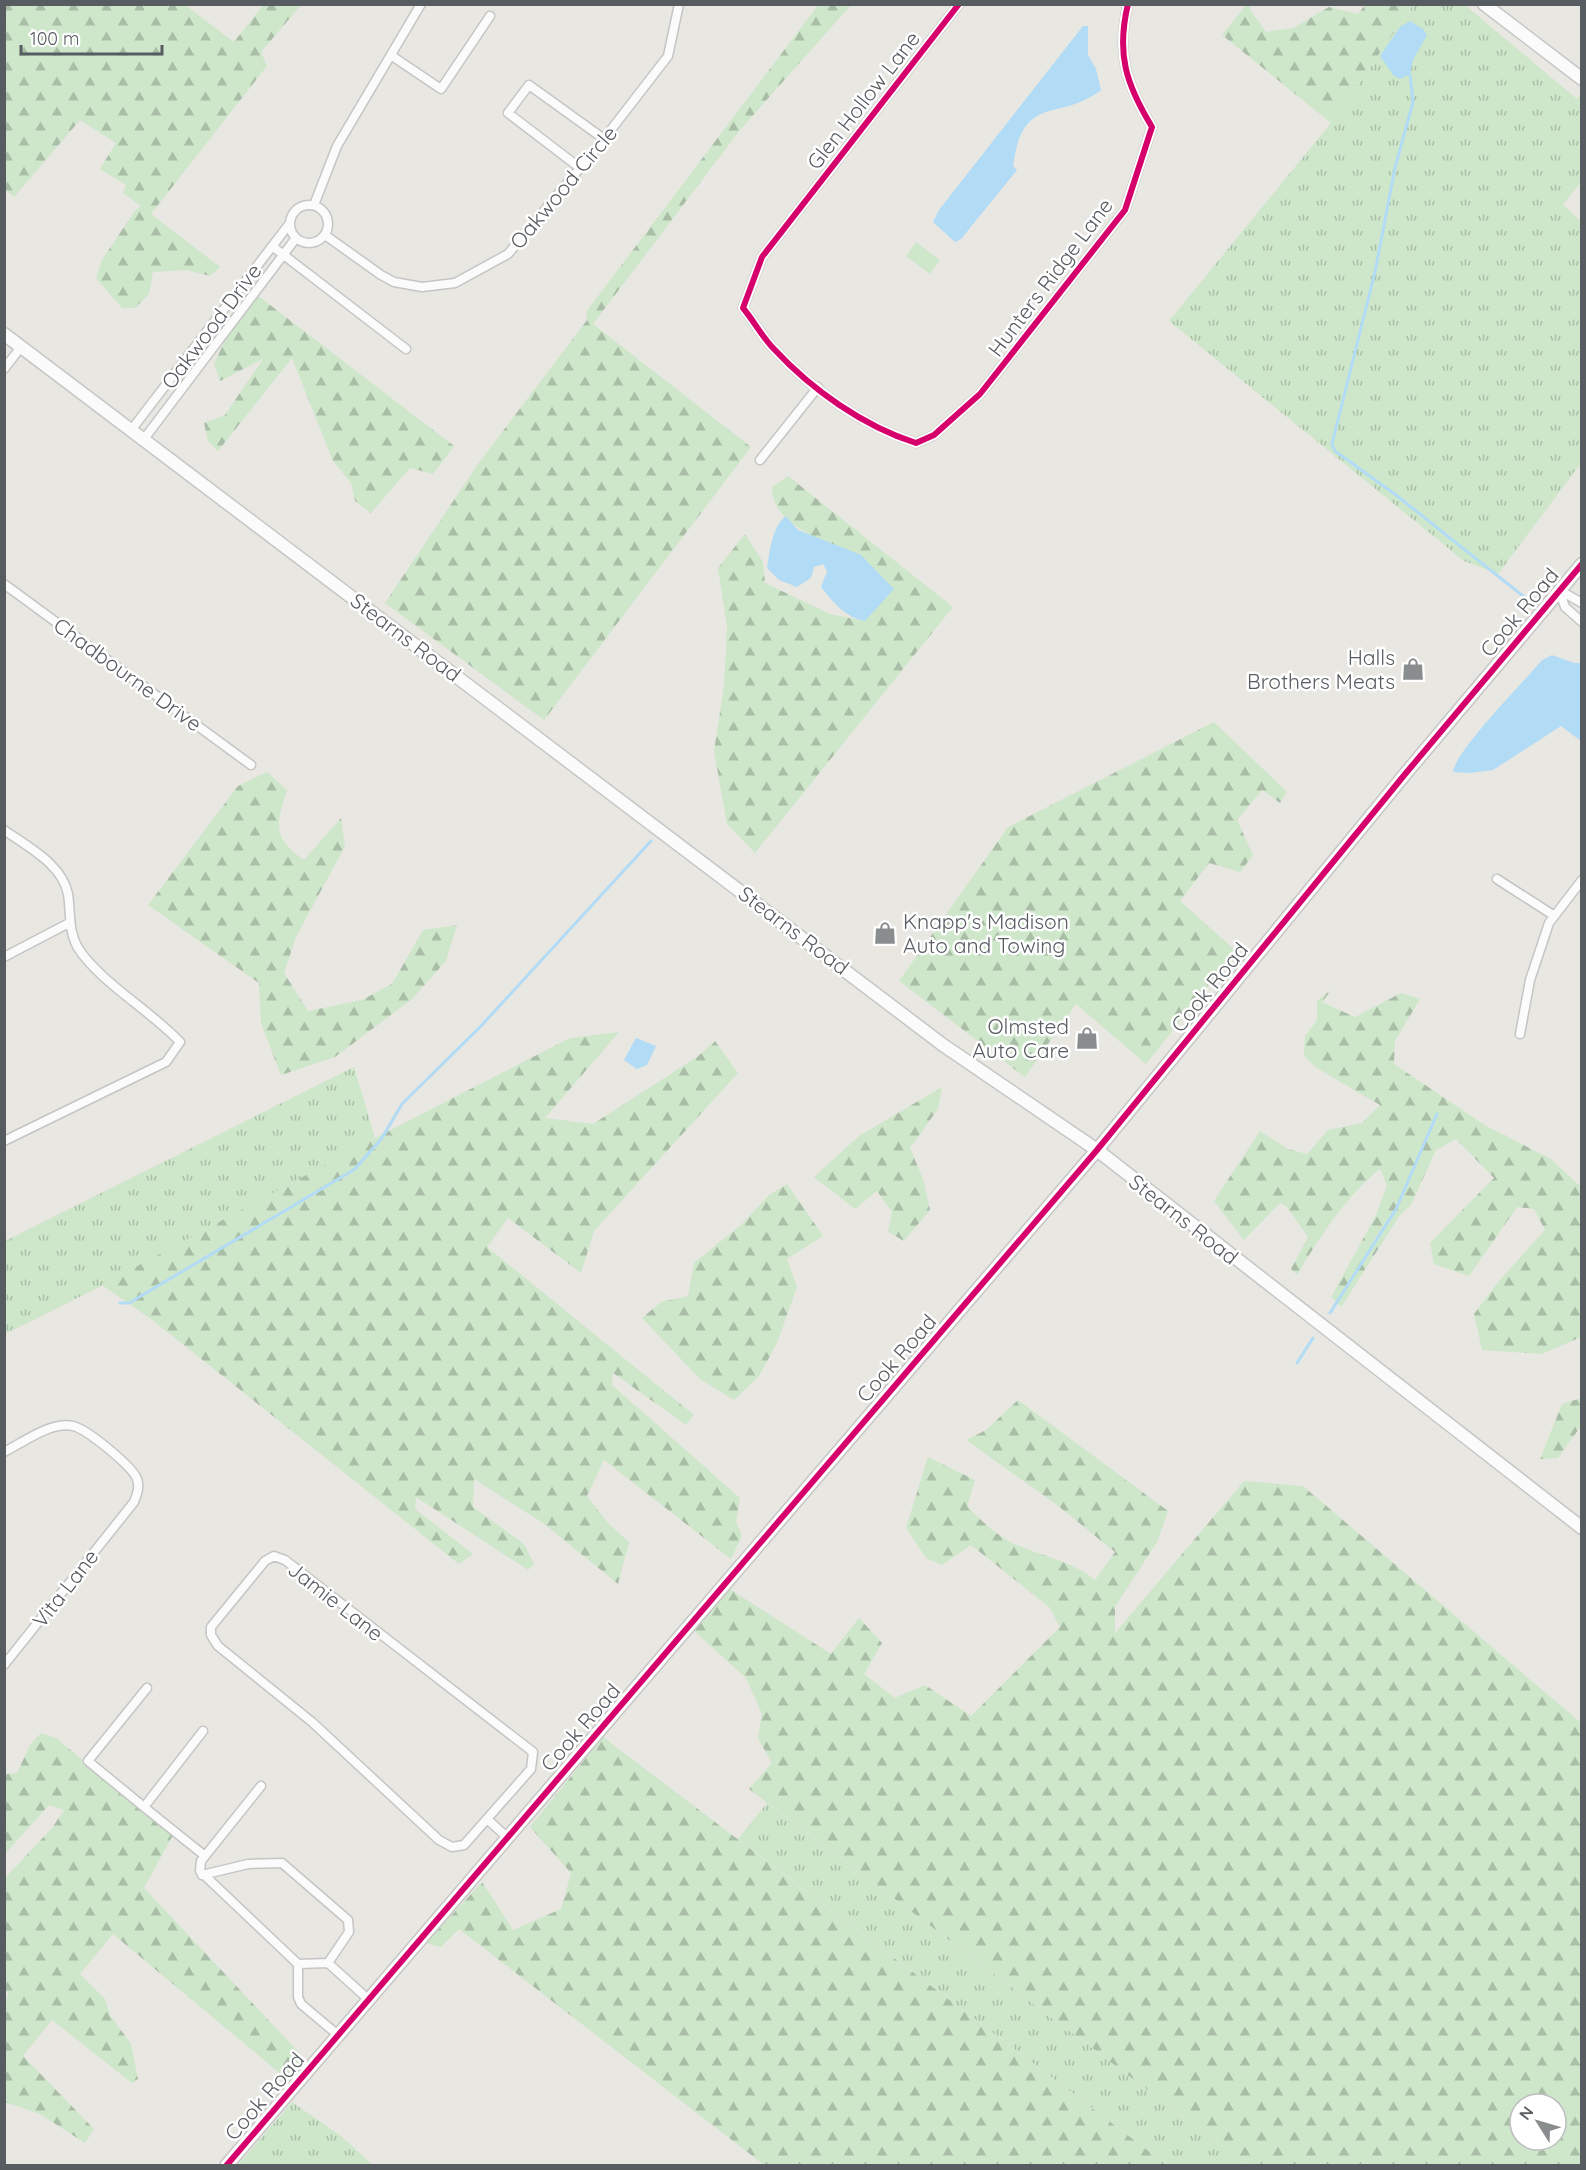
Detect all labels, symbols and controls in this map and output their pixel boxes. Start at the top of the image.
scale bar [21,18,162,56]
street label: Glen Hollow Lane [801,26,925,174]
text: 100 m [30,27,79,50]
street label: Oakwood Circle [504,120,622,254]
street label: Hunters Ridge Lane [982,193,1118,361]
street label: Oakwood Drive [155,258,267,394]
street label: Cook Road [1474,562,1564,662]
street label: Stearns Road [346,587,466,687]
street label: Chadbourne Drive [49,612,207,736]
place label: Halls Brothers Meats [1247,644,1395,694]
shop icon: Halls Brothers Meats [1400,656,1426,682]
street label: Stearns Road [734,880,854,980]
place label: Knapp's Madison Auto and Towing [903,908,1069,958]
shop icon: Knapp's Madison Auto and Towing [872,920,898,946]
street label: Cook Road [1165,937,1253,1037]
place label: Olmsted Auto Care [972,1013,1069,1063]
shop icon: Olmsted Auto Care [1074,1025,1100,1051]
street label: Stearns Road [1124,1168,1244,1270]
street label: Cook Road [851,1309,941,1407]
street label: Vita Lane [26,1544,104,1632]
street label: Jamie Lane [283,1556,389,1646]
street label: Cook Road [535,1678,625,1776]
street label: Cook Road [219,2047,309,2145]
north arrow [1508,2092,1568,2152]
text: N [1514,2102,1538,2124]

